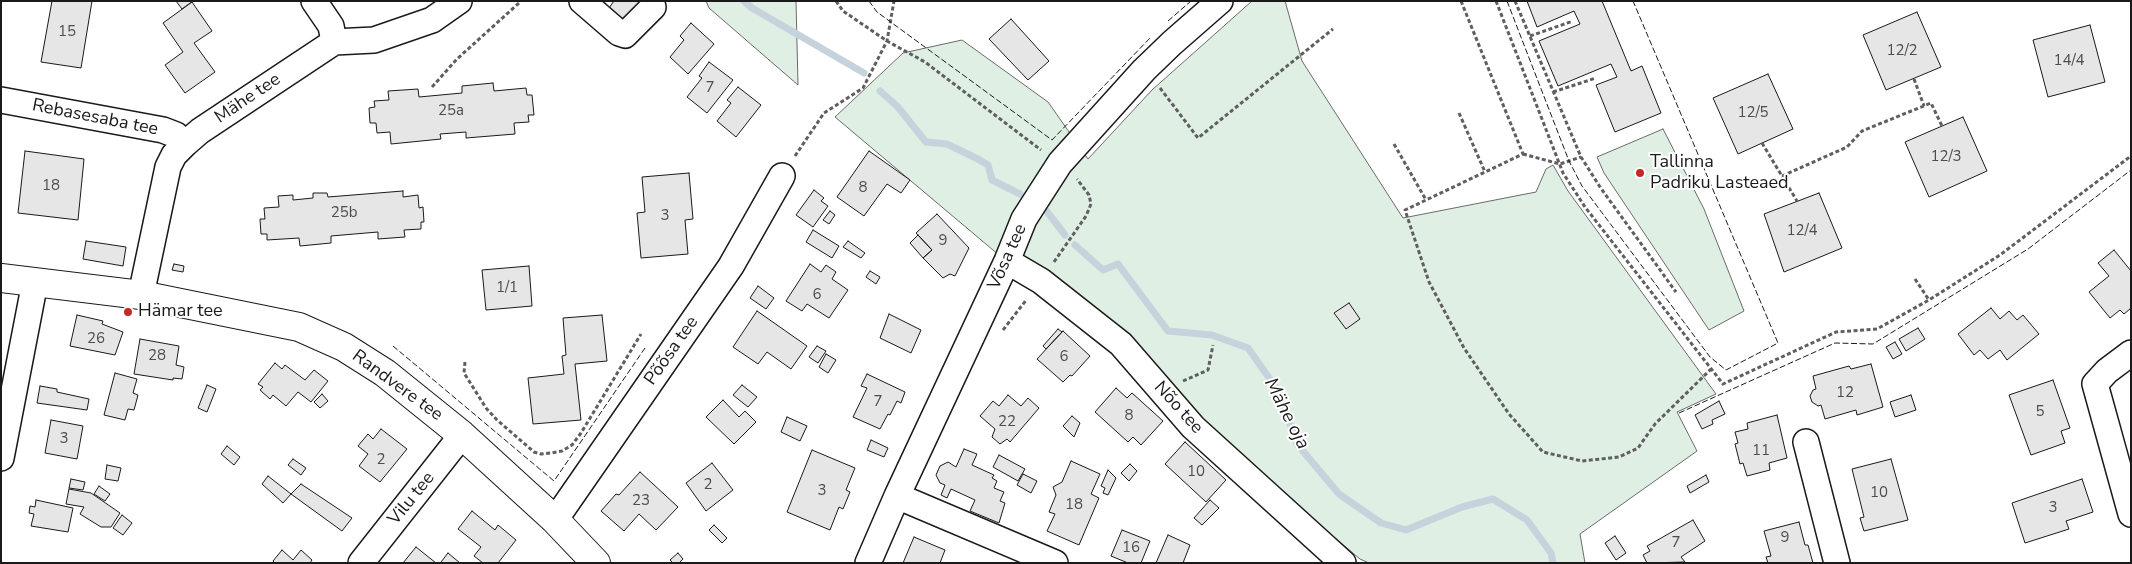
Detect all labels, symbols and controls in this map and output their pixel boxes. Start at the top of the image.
house number: 15 [58,23,76,41]
house number: 12/2 [1886,42,1918,60]
house number: 14/4 [2053,52,2085,70]
street label: Mähe tee [211,69,285,129]
house number: 7 [706,79,714,97]
street label: Rebasesaba tee [30,95,160,141]
house number: 25a [438,102,464,120]
house number: 12/5 [1737,104,1769,122]
house number: 12/3 [1930,148,1962,166]
place label: Tallinna Padriku Lasteaed [1650,152,1789,194]
marker: Tallinna Padriku Lasteaed [1634,167,1646,179]
house number: 18 [42,177,60,195]
house number: 8 [859,179,867,197]
house number: 25b [331,204,357,222]
house number: 3 [661,207,669,225]
street label: Võsa tee [984,221,1032,293]
house number: 12/4 [1786,222,1818,240]
house number: 9 [939,232,947,250]
house number: 1/1 [496,279,518,297]
house number: 6 [813,286,821,304]
place label: Hämar tee [138,301,223,323]
marker: Hämar tee [122,306,134,318]
street label: Põõsa tee [640,312,704,390]
house number: 26 [87,330,105,348]
street label: Randvere tee [347,346,447,426]
house number: 28 [148,347,166,365]
house number: 6 [1060,348,1068,366]
water label: Mähe oja [1258,374,1314,454]
street label: Nõo tee [1149,377,1207,439]
house number: 12 [1836,384,1854,402]
house number: 7 [874,393,882,411]
house number: 5 [2036,403,2044,421]
house number: 8 [1125,407,1133,425]
house number: 22 [998,413,1016,431]
house number: 3 [60,430,68,448]
house number: 11 [1752,442,1770,460]
house number: 2 [377,451,385,469]
house number: 10 [1187,463,1205,481]
street label: Vilu tee [384,468,440,530]
house number: 2 [704,476,712,494]
house number: 3 [818,482,826,500]
house number: 10 [1870,484,1888,502]
house number: 23 [632,492,650,510]
house number: 18 [1065,496,1083,514]
house number: 3 [2049,499,2057,517]
house number: 9 [1781,529,1789,547]
house number: 7 [1672,534,1680,552]
house number: 16 [1122,539,1140,557]

